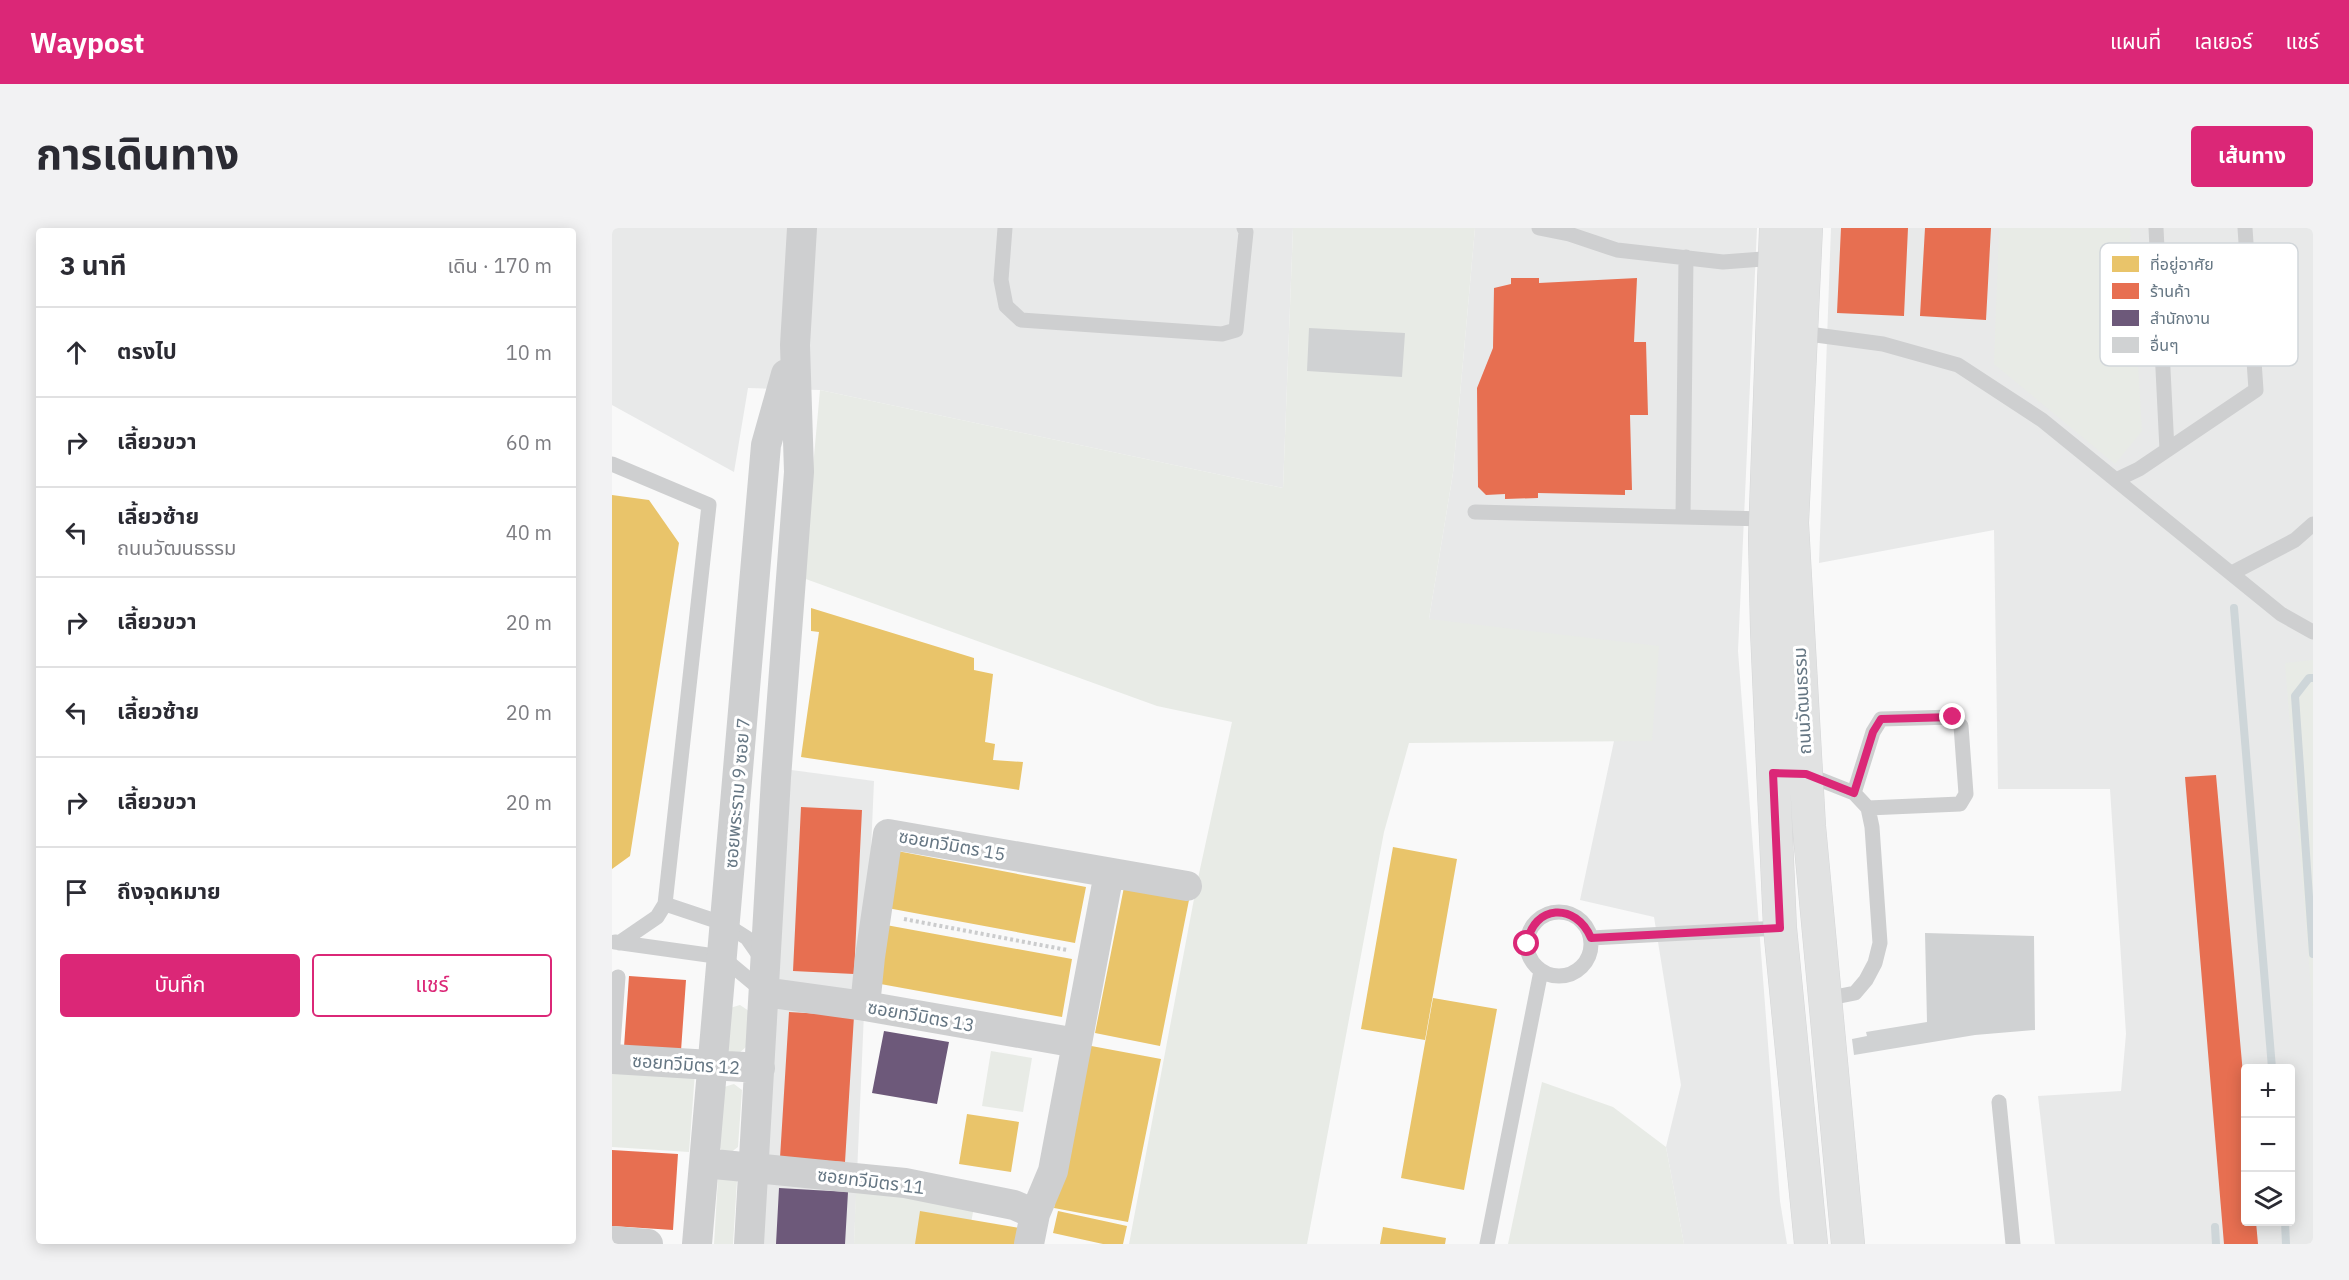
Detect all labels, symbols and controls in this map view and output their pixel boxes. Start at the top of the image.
text: Waypost [30,24,144,61]
text: แผนที่ [2110,27,2161,55]
text: เลเยอร์ [2194,27,2253,55]
text: แชร์ [2286,27,2319,55]
text: การเดินทาง [36,126,239,181]
button: เส้นทาง [2191,126,2313,187]
legend [2100,243,2298,366]
text: 3 นาที [60,248,127,282]
text: เดิน · 170 m [448,252,552,279]
text: ที่อยู่อาศัย [2150,253,2214,274]
text: ร้านค้า [2150,281,2190,301]
text: สำนักงาน [2150,308,2210,328]
text: อื่นๆ [2150,334,2179,355]
icon: ahead [60,336,93,369]
text: ตรงไป [117,336,177,365]
text: 10 m [506,339,552,366]
icon: right [60,426,93,459]
text: เลี้ยวขวา [117,426,197,455]
text: 60 m [506,429,552,456]
text: เลี้ยวซ้าย [117,501,199,530]
icon: left [60,516,93,549]
text: 40 m [506,519,552,546]
text: ถนนวัฒนธรรม [117,534,236,561]
icon: right [60,606,93,639]
text: เลี้ยวขวา [117,606,197,635]
text: 20 m [506,609,552,636]
street label: ถนนวัฒนธรรม [1788,647,1816,755]
icon: left [60,696,93,729]
text: เลี้ยวซ้าย [117,696,199,725]
text: 20 m [506,699,552,726]
route end [1939,703,1965,729]
street label: ซอยพระราม 9 ซอย 7 [719,717,755,869]
icon: right [60,786,93,819]
text: เลี้ยวขวา [117,786,197,815]
text: 20 m [506,789,552,816]
street label: ซอยทวีมิตร 15 [897,824,1007,866]
icon: arrive [60,876,93,909]
text: ถึงจุดหมาย [117,876,221,905]
route start [1513,930,1539,956]
button: บันทึก [60,954,300,1017]
button: แชร์ [312,954,552,1017]
street label: ซอยทวีมิตร 13 [866,995,976,1037]
street label: ซอยทวีมิตร 12 [631,1049,741,1079]
map controls [2241,1064,2295,1226]
button: + [2241,1064,2295,1118]
button: − [2241,1118,2295,1172]
street label: ซอยทวีมิตร 11 [816,1163,926,1199]
button: layers [2241,1172,2295,1226]

